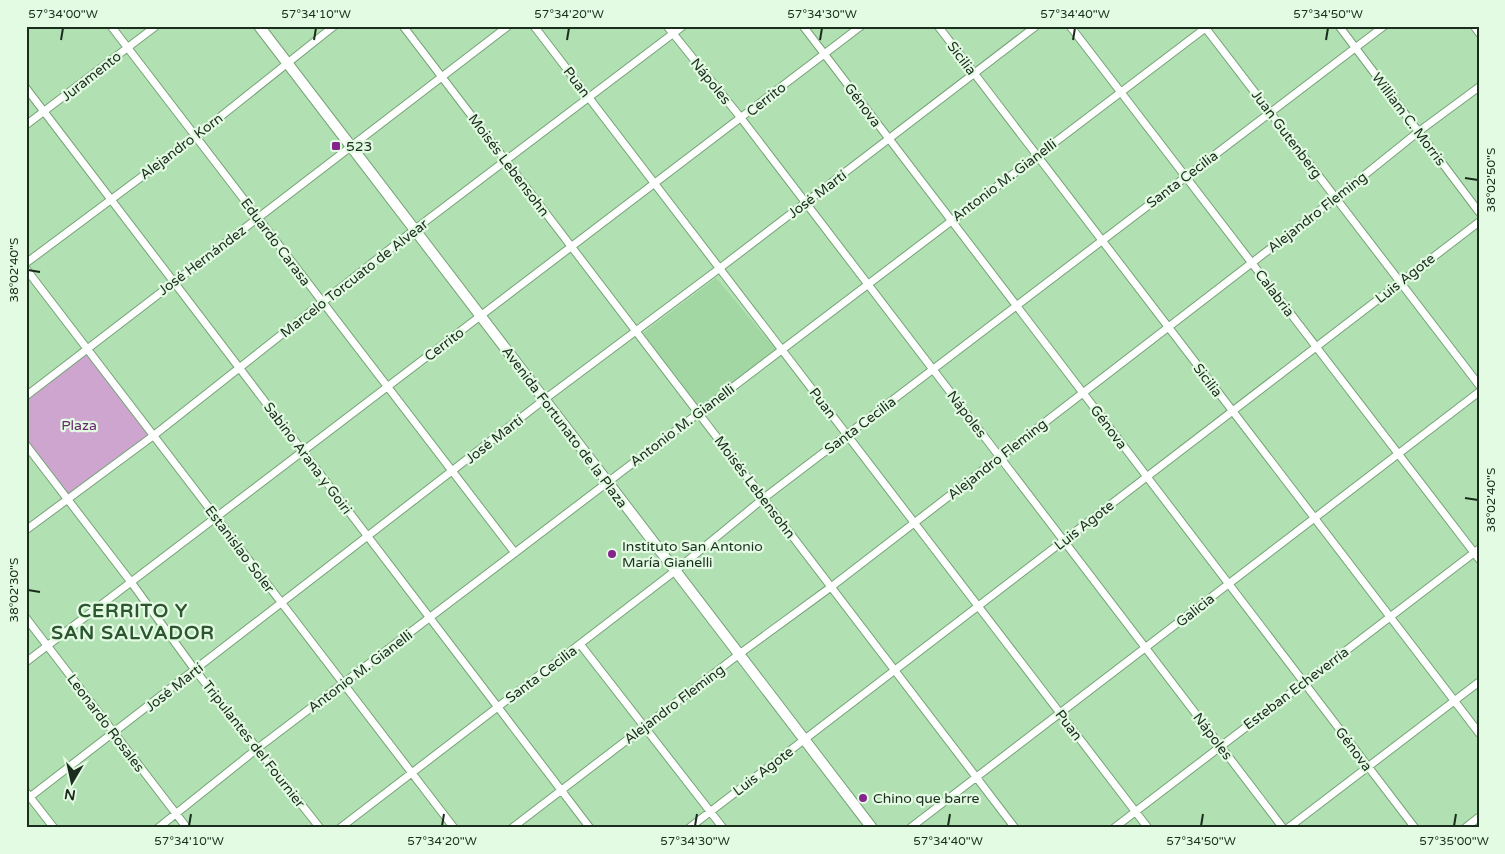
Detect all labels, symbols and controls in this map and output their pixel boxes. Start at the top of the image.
text: 57°34'00"W [28,7,98,21]
text: 57°34'10"W [281,7,351,21]
text: 57°34'20"W [534,7,604,21]
text: 57°34'30"W [787,7,857,21]
text: 57°34'40"W [1040,7,1110,21]
text: 57°34'50"W [1293,7,1363,21]
street label: Sicilia [943,38,980,79]
street label: Juramento [58,48,125,105]
street label: Nápoles [687,55,735,108]
street label: Puan [560,64,594,101]
street label: William C. Morris [1368,69,1449,169]
street label: Cerrito [743,79,789,120]
street label: Génova [841,80,885,131]
street label: Juan Gutenberg [1248,87,1325,182]
street label: Alejandro Korn [136,110,226,183]
street label: Moisés Lebensohn [465,111,553,220]
street label: Antonio M. Gianelli [949,136,1060,225]
place label: 523 [346,138,372,155]
marker: 523 [330,140,342,152]
street label: Santa Cecilia [1143,147,1221,212]
text: 38°02'50"S [1484,148,1498,212]
street label: José Martí [785,167,850,222]
street label: Alejandro Fleming [1264,168,1370,256]
street label: Eduardo Carasa [237,195,314,290]
street label: Marcelo Torcuato de Alvear [277,215,432,341]
street label: José Hernández [155,222,250,299]
text: 38°02'40"S [7,238,21,302]
street label: Luis Agote [1372,250,1439,307]
street label: Calabria [1251,266,1298,320]
street label: Cerrito [421,324,468,365]
street label: Avenida Fortunato de la Plaza [498,343,631,511]
street label: Sicilia [1189,360,1226,401]
street label: Antonio M. Gianelli [627,381,738,470]
street label: Puan [806,385,840,422]
street label: Nápoles [943,387,990,441]
street label: Santa Cecilia [821,393,899,458]
street label: Sabino Arana y Goiri [260,399,355,518]
street label: Génova [1087,402,1131,453]
street label: José Martí [462,411,527,467]
street label: Alejandro Fleming [944,415,1050,503]
park label: Plaza [61,417,97,434]
street label: Moisés Lebensohn [711,433,799,542]
text: 38°02'40"S [1484,468,1498,532]
street label: Luis Agote [1051,497,1118,554]
street label: Estanislao Soler [201,502,278,597]
place label: Instituto San Antonio María Gianelli [622,538,763,571]
marker: Instituto San Antonio María Gianelli [606,548,618,560]
text: 38°02'30"S [7,558,21,622]
street label: Galicia [1173,590,1218,631]
district label: CERRITO Y SAN SALVADOR [51,600,215,644]
street label: Antonio M. Gianelli [305,627,416,716]
street label: Santa Cecilia [502,642,580,707]
street label: Esteban Echeverría [1240,643,1352,734]
street label: José Martí [142,659,207,715]
street label: Alejandro Fleming [621,661,728,748]
street label: Leonardo Rosales [63,671,148,776]
street label: Tripulantes del Fournier [199,677,309,812]
street label: Puan [1052,707,1086,744]
street label: Nápoles [1189,709,1236,763]
street label: Génova [1332,724,1376,775]
street label: Luis Agote [730,743,797,800]
north arrow [48,756,98,806]
text: N [63,785,77,804]
place label: Chino que barre [873,790,980,807]
marker: Chino que barre [857,792,869,804]
text: 57°34'10"W [154,834,224,848]
text: 57°34'20"W [407,834,477,848]
text: 57°34'30"W [660,834,730,848]
text: 57°34'40"W [913,834,983,848]
text: 57°34'50"W [1166,834,1236,848]
text: 57°35'00"W [1419,834,1489,848]

